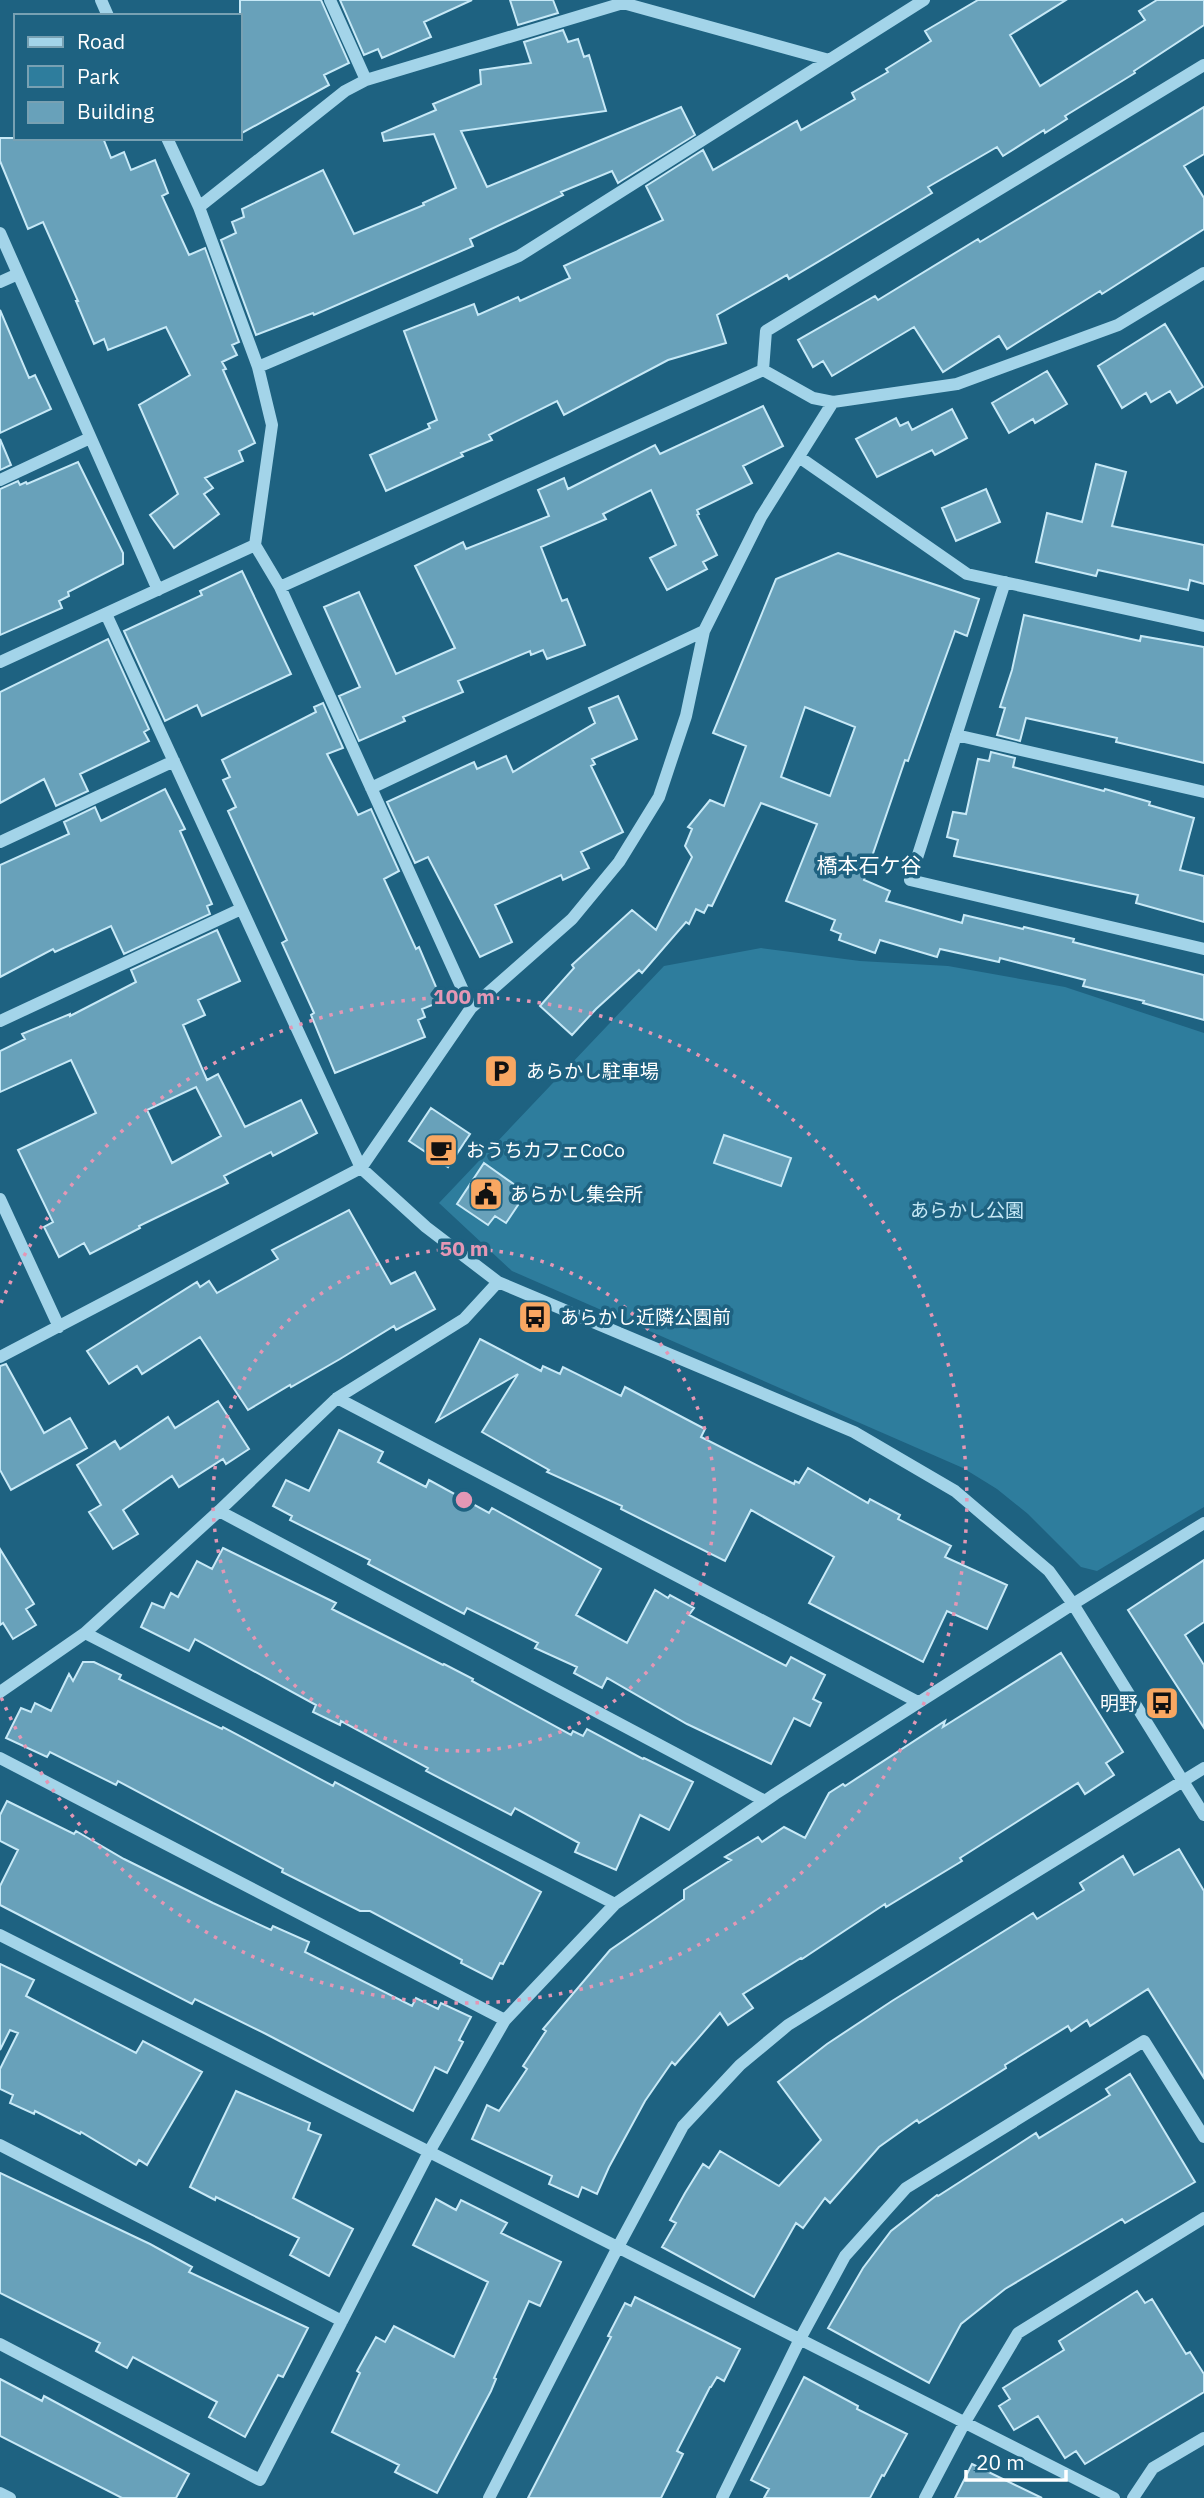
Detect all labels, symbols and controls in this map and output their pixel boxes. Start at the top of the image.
legend [14,14,242,140]
text: Road [77,27,125,55]
text: Park [77,62,120,90]
text: Building [77,97,154,125]
district label: 橋本石ケ谷 [817,851,922,879]
text: 100 m [433,982,495,1010]
parking icon: あらかし駐車場 [482,1052,520,1090]
place label: あらかし駐車場 [526,1059,659,1083]
cafe icon: おうちカフェCoCo [422,1131,460,1169]
place label: おうちカフェCoCo [466,1138,625,1162]
public building icon: あらかし集会所 [467,1175,505,1213]
place label: あらかし集会所 [510,1182,643,1206]
park label: あらかし公園 [910,1198,1024,1222]
text: 50 m [440,1234,488,1262]
bus stop icon: あらかし近隣公園前 [516,1298,554,1336]
place label: あらかし近隣公園前 [560,1305,731,1329]
centre of rings [452,1488,476,1512]
bus stop icon: 明野 [1143,1684,1181,1722]
place label: 明野 [1100,1691,1138,1715]
scale bar [966,2438,1066,2482]
text: 20 m [976,2448,1025,2476]

